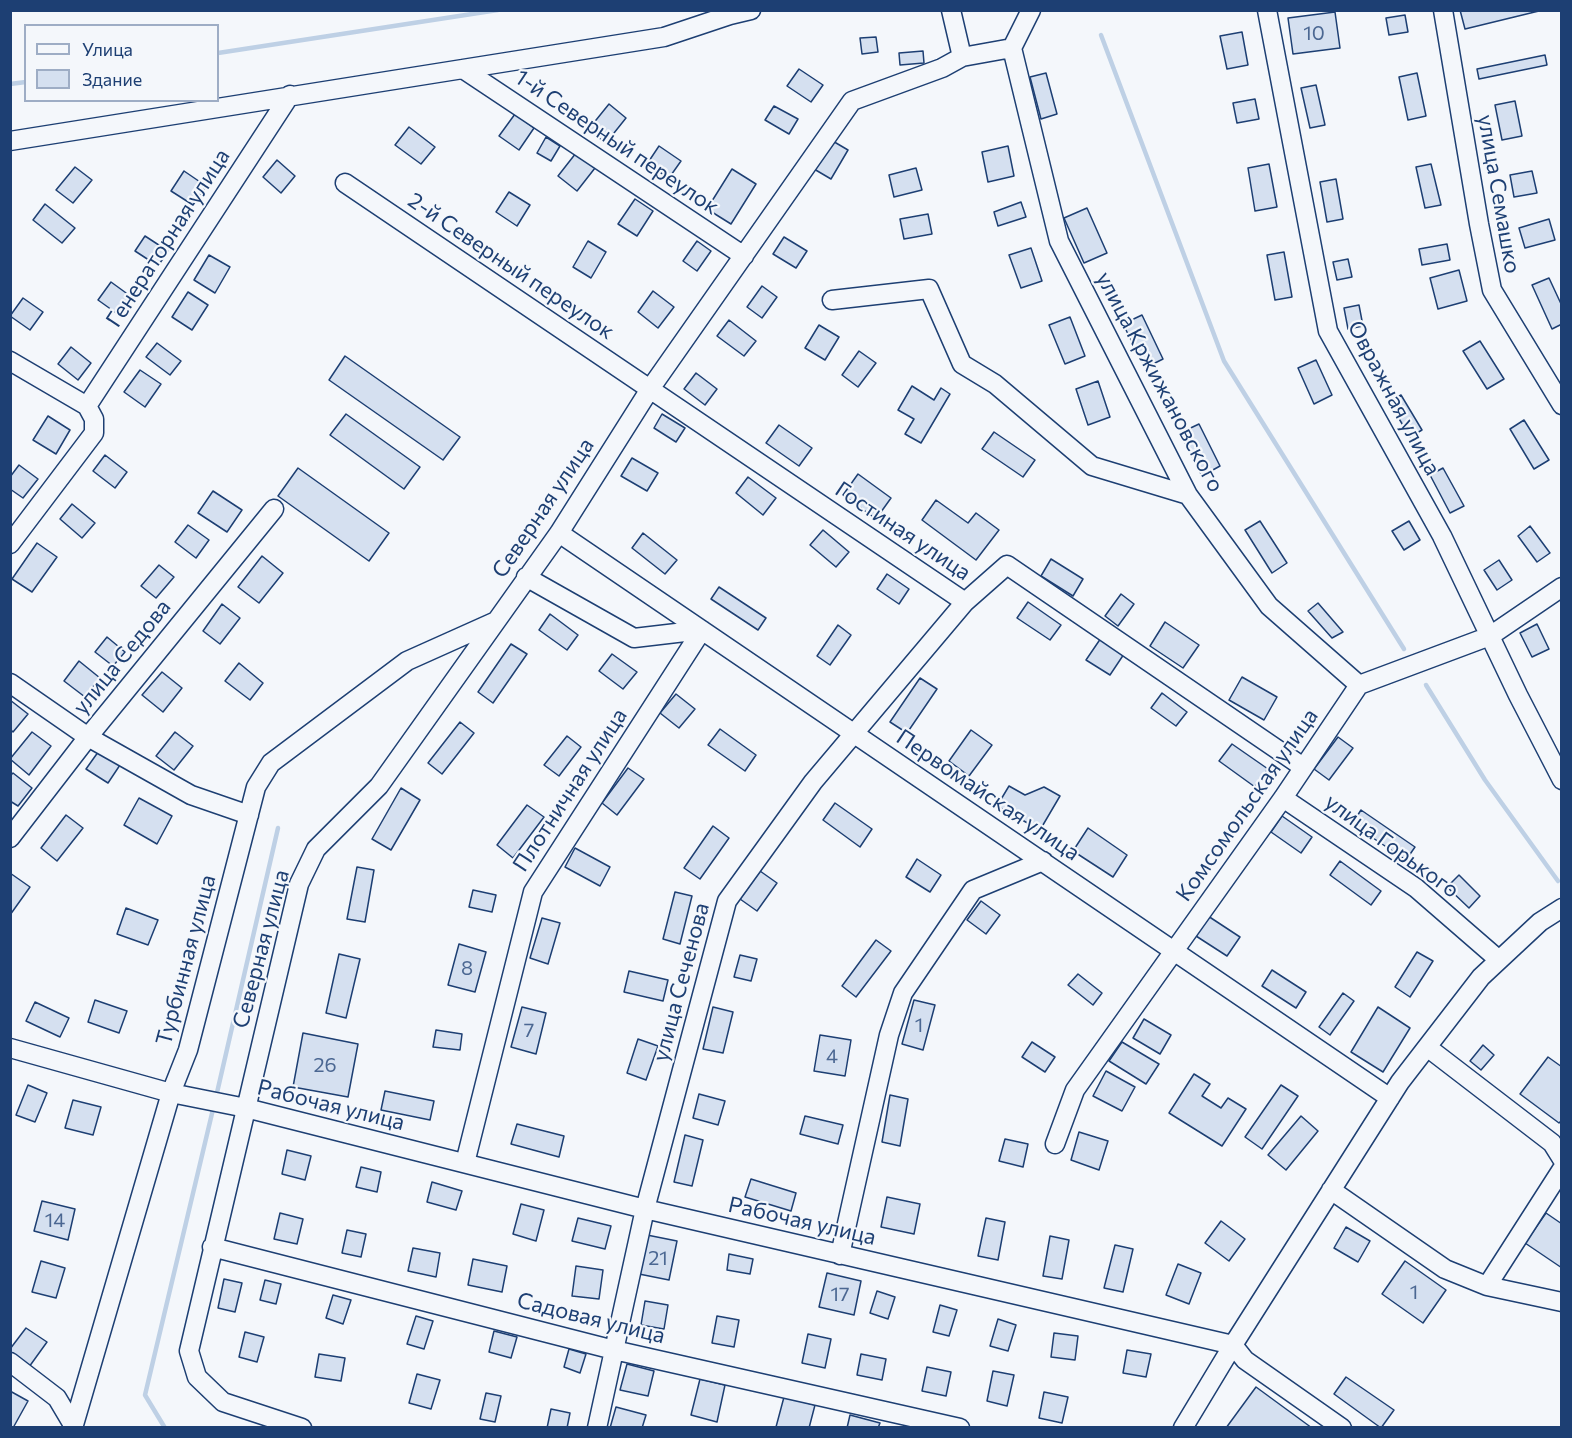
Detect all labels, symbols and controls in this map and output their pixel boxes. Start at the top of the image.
house number: 10 [1303,21,1325,45]
legend [24,24,219,102]
text: Улица [82,38,133,60]
street label: 1-й Северный переулок [510,64,724,220]
text: Здание [82,68,142,90]
street label: улица Семашко [1472,113,1526,275]
street label: Генераторная улица [101,144,235,332]
street label: 2-й Северный переулок [403,187,619,345]
street label: улица Кржижановского [1091,267,1229,497]
street label: Овражная улица [1342,316,1446,480]
street label: Северная улица [487,433,599,583]
street label: Гостиная улица [830,476,976,586]
street label: улица Седова [68,594,176,720]
street label: Плотничная улица [507,703,633,877]
street label: Комсомольская улица [1170,704,1324,906]
street label: Первомайская улица [891,724,1085,866]
street label: улица Горького [1320,788,1464,904]
street label: Северная улица [227,867,295,1031]
street label: Турбинная улица [151,872,221,1048]
street label: улица Сеченова [647,900,715,1064]
house number: 8 [461,956,473,980]
house number: 1 [915,1013,923,1037]
house number: 7 [524,1018,534,1042]
house number: 4 [826,1044,838,1068]
house number: 26 [313,1053,337,1077]
street label: Рабочая улица [255,1074,407,1136]
street label: Рабочая улица [726,1191,878,1251]
house number: 14 [45,1208,65,1232]
house number: 21 [648,1246,668,1270]
house number: 1 [1410,1280,1418,1304]
house number: 17 [830,1282,850,1306]
street label: Садовая улица [514,1287,668,1349]

